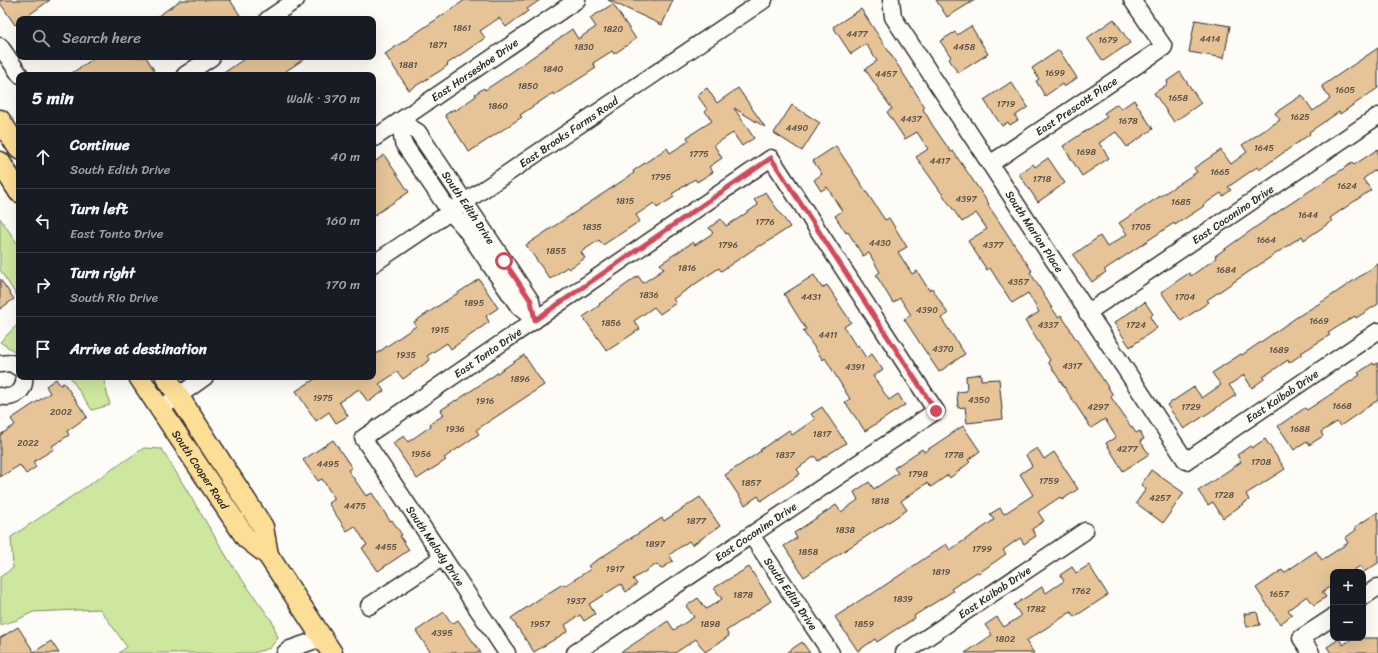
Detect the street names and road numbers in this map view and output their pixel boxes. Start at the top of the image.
street label: East Horseshoe Drive [427,33,523,106]
street label: East Prescott Place [1031,71,1122,141]
street label: East Brooks Farms Road [515,91,623,172]
street label: South Edith Drive [437,167,500,249]
street label: East Coconino Drive [1188,179,1278,249]
street label: South Marion Place [1000,186,1069,277]
street label: East Tonto Drive [450,322,526,383]
street label: East Kaibab Drive [1242,364,1323,428]
street label: South Cooper Road [167,426,235,514]
street label: East Coconino Drive [711,497,801,567]
street label: South Melody Drive [401,502,470,591]
street label: South Edith Drive [759,553,823,635]
street label: East Kaibab Drive [954,560,1035,624]

